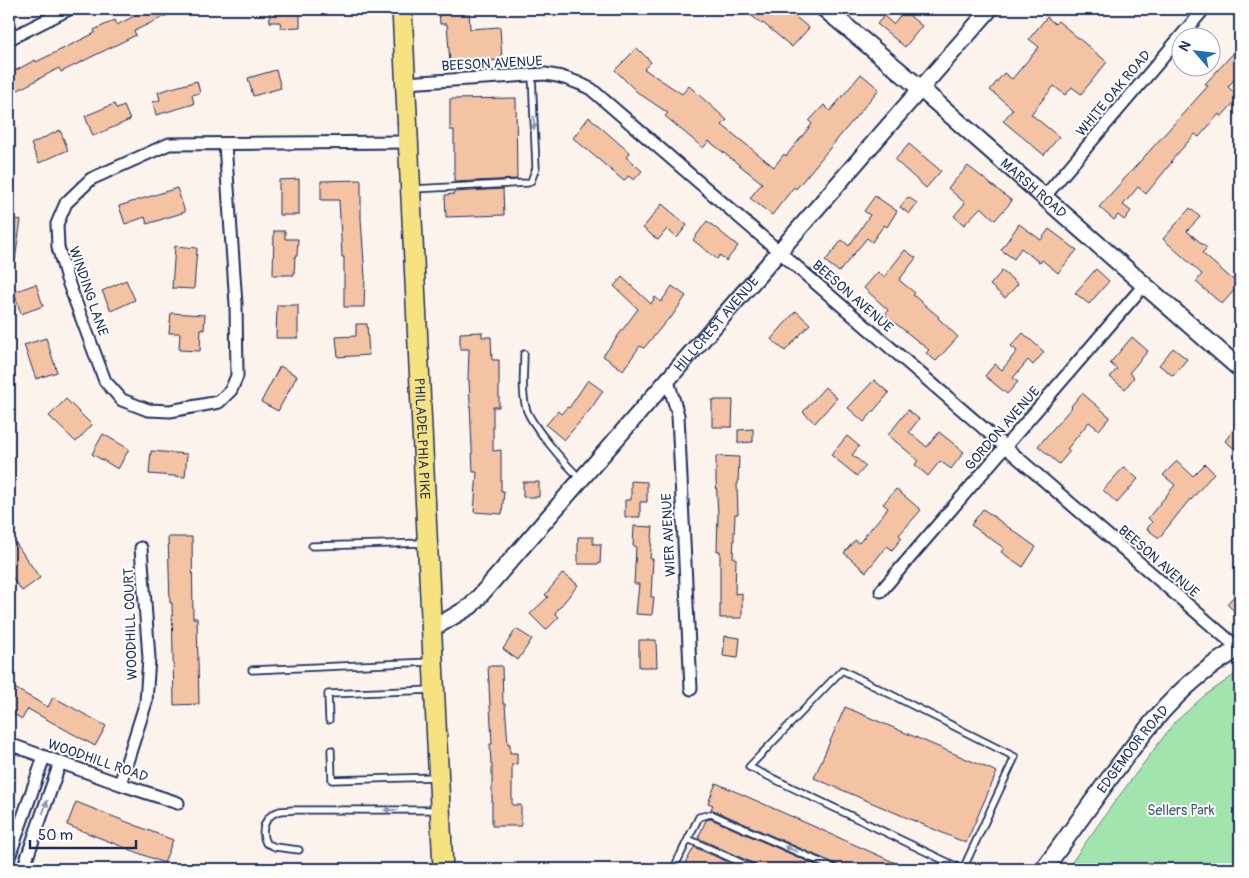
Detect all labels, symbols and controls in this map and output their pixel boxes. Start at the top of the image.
north arrow [1172,28,1222,78]
text: N [1175,38,1195,54]
street label: WHITE OAK ROAD [1072,47,1154,140]
street label: BEESON AVENUE [441,52,543,75]
one-way arrow [531,115,539,131]
street label: MARSH ROAD [997,155,1070,222]
street label: WINDING LANE [65,244,112,338]
street label: BEESON AVENUE [809,257,896,336]
street label: HILLCREST AVENUE [670,273,763,375]
street label: PHILADELPHIA PIKE [411,377,433,500]
street label: GORDON AVENUE [961,383,1043,474]
street label: WIER AVENUE [658,493,679,577]
street label: BEESON AVENUE [1115,522,1202,601]
street label: WOODHILL COURT [120,567,141,680]
street label: EDGEMOOR ROAD [1093,702,1172,797]
street label: WOODHILL ROAD [45,735,150,786]
one-way arrow [41,799,49,814]
park label: Sellers Park [1147,802,1215,819]
one-way arrow [383,806,399,814]
scale bar [30,818,136,850]
text: 50 m [38,826,73,845]
one-way arrow [784,845,798,853]

